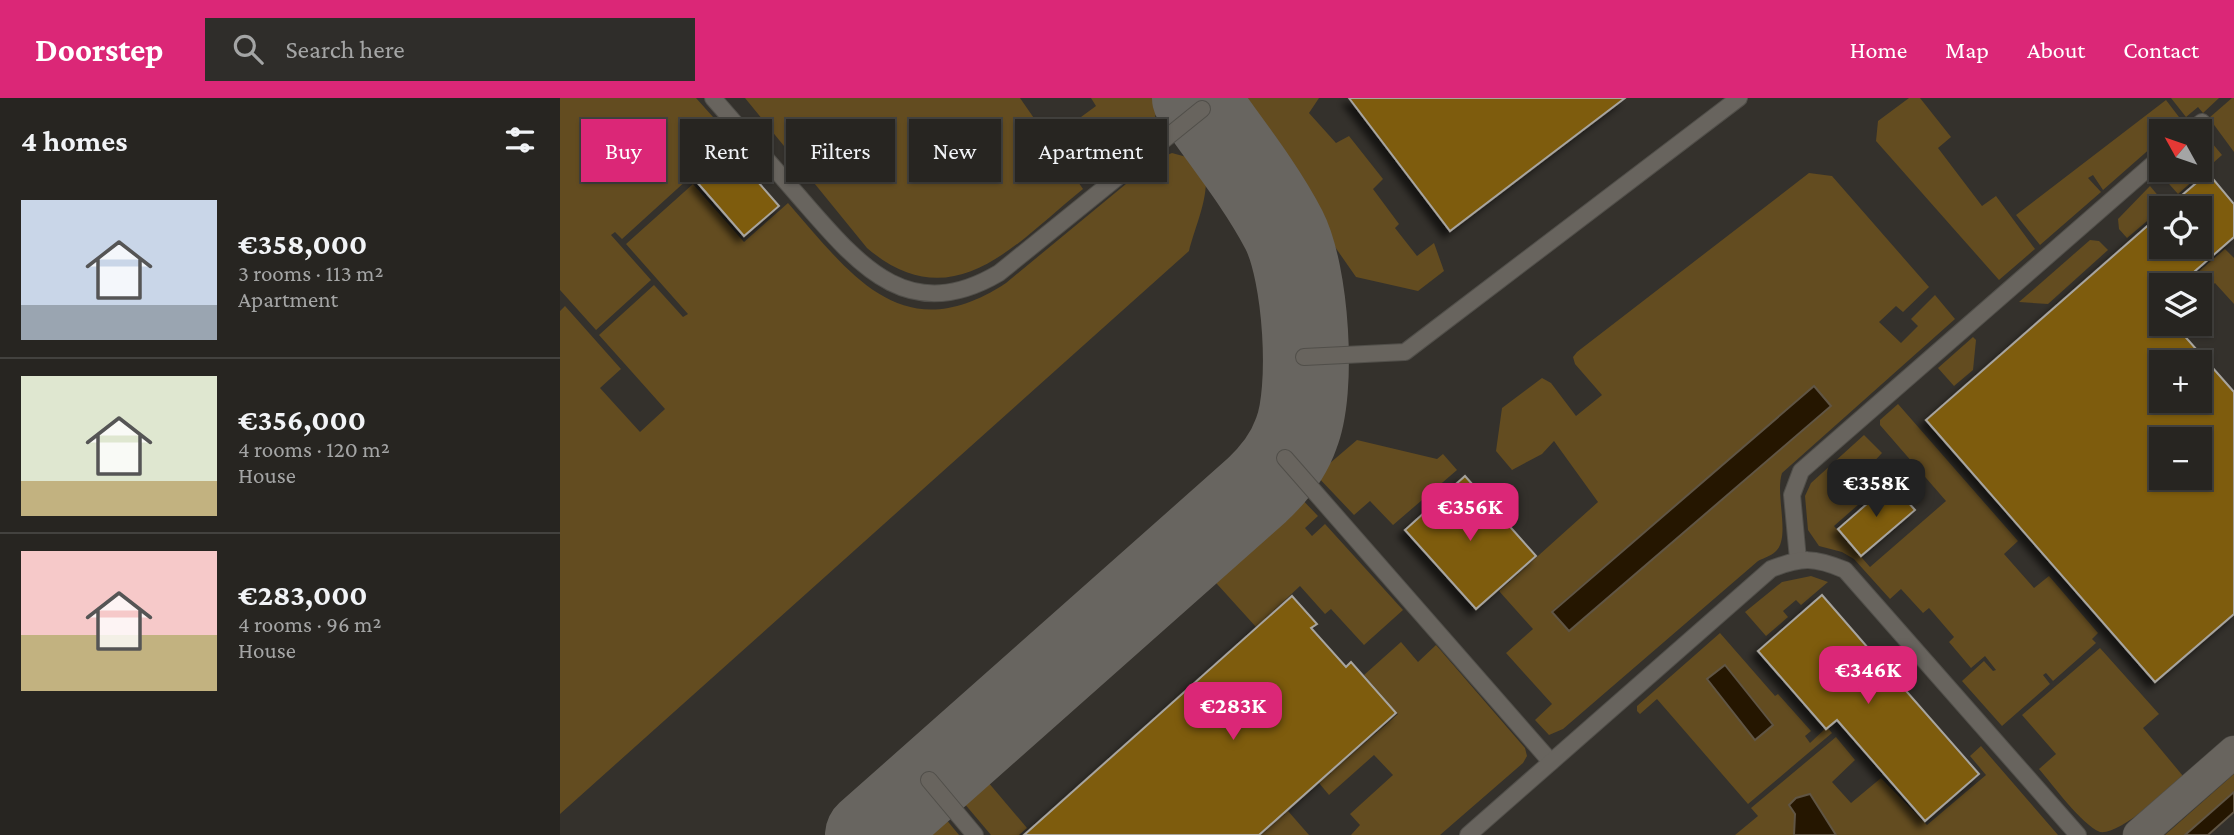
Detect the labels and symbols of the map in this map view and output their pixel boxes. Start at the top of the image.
north arrow [2149,119,2212,182]
pin: €358K [1827,460,1925,519]
pin: €356K [1421,484,1519,543]
pin: €346K [1819,646,1917,706]
pin: €283K [1184,682,1282,742]

